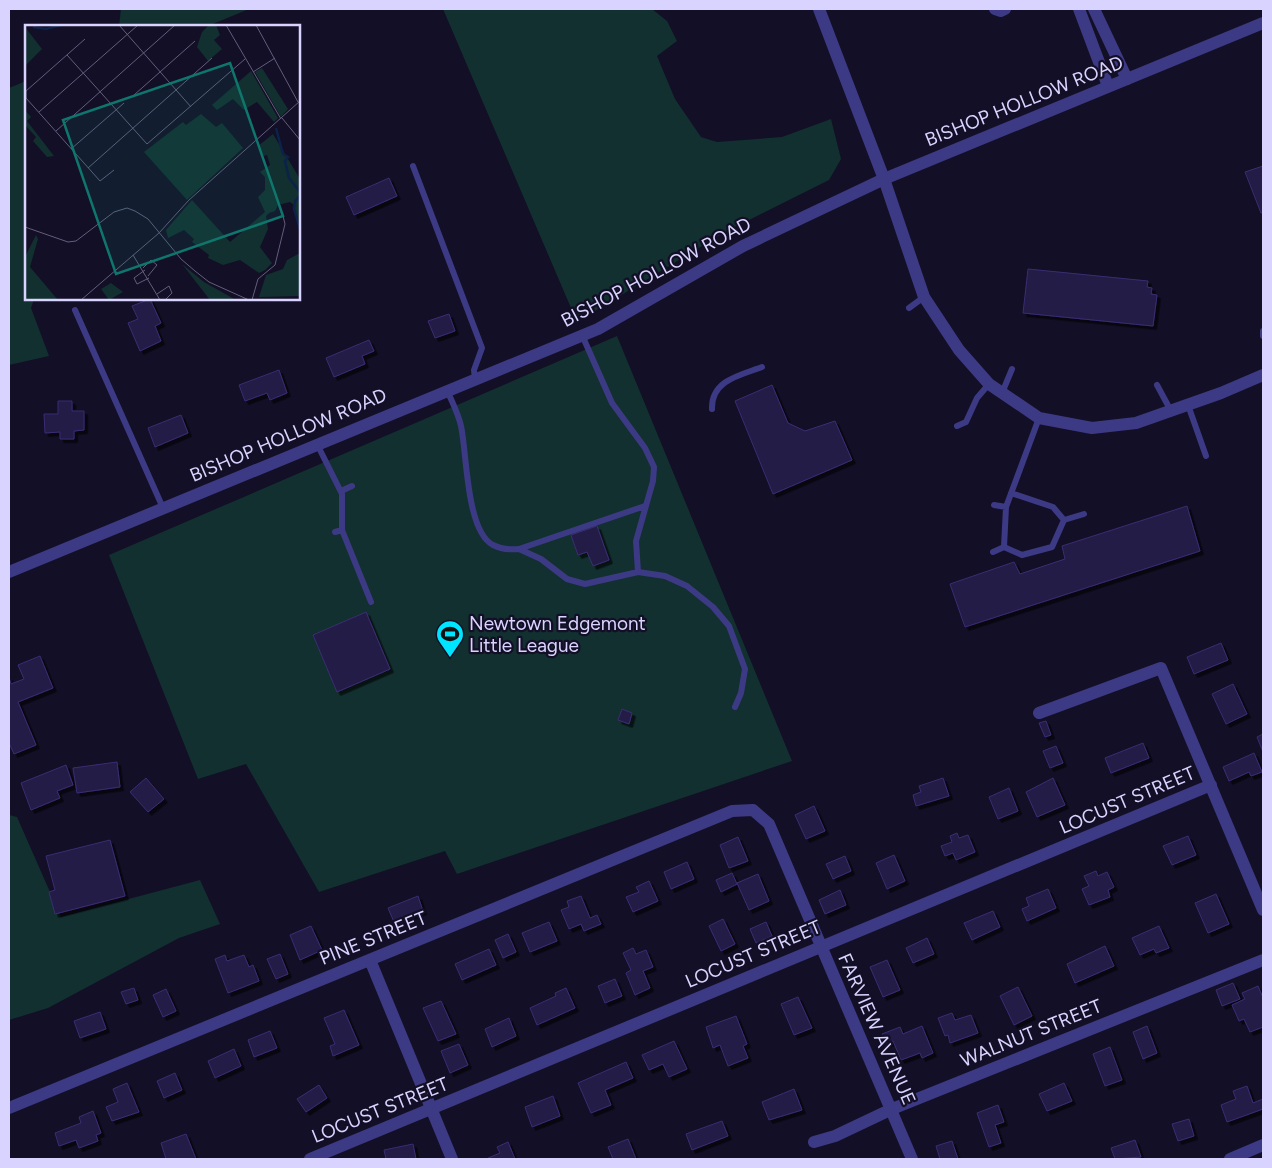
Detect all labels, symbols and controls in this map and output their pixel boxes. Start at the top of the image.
inset map [25,25,300,300]
street label: BISHOP HOLLOW ROAD [922,51,1126,151]
street label: BISHOP HOLLOW ROAD [557,212,755,332]
street label: BISHOP HOLLOW ROAD [186,383,390,487]
place label: Newtown Edgemont Little League [469,612,646,657]
sports icon: Newtown Edgemont Little League [435,619,465,658]
street label: LOCUST STREET [1056,761,1199,839]
street label: PINE STREET [316,906,431,970]
street label: LOCUST STREET [682,915,825,993]
street label: FARVIEW AVENUE [833,950,921,1108]
street label: WALNUT STREET [957,994,1106,1072]
street label: LOCUST STREET [308,1072,452,1148]

